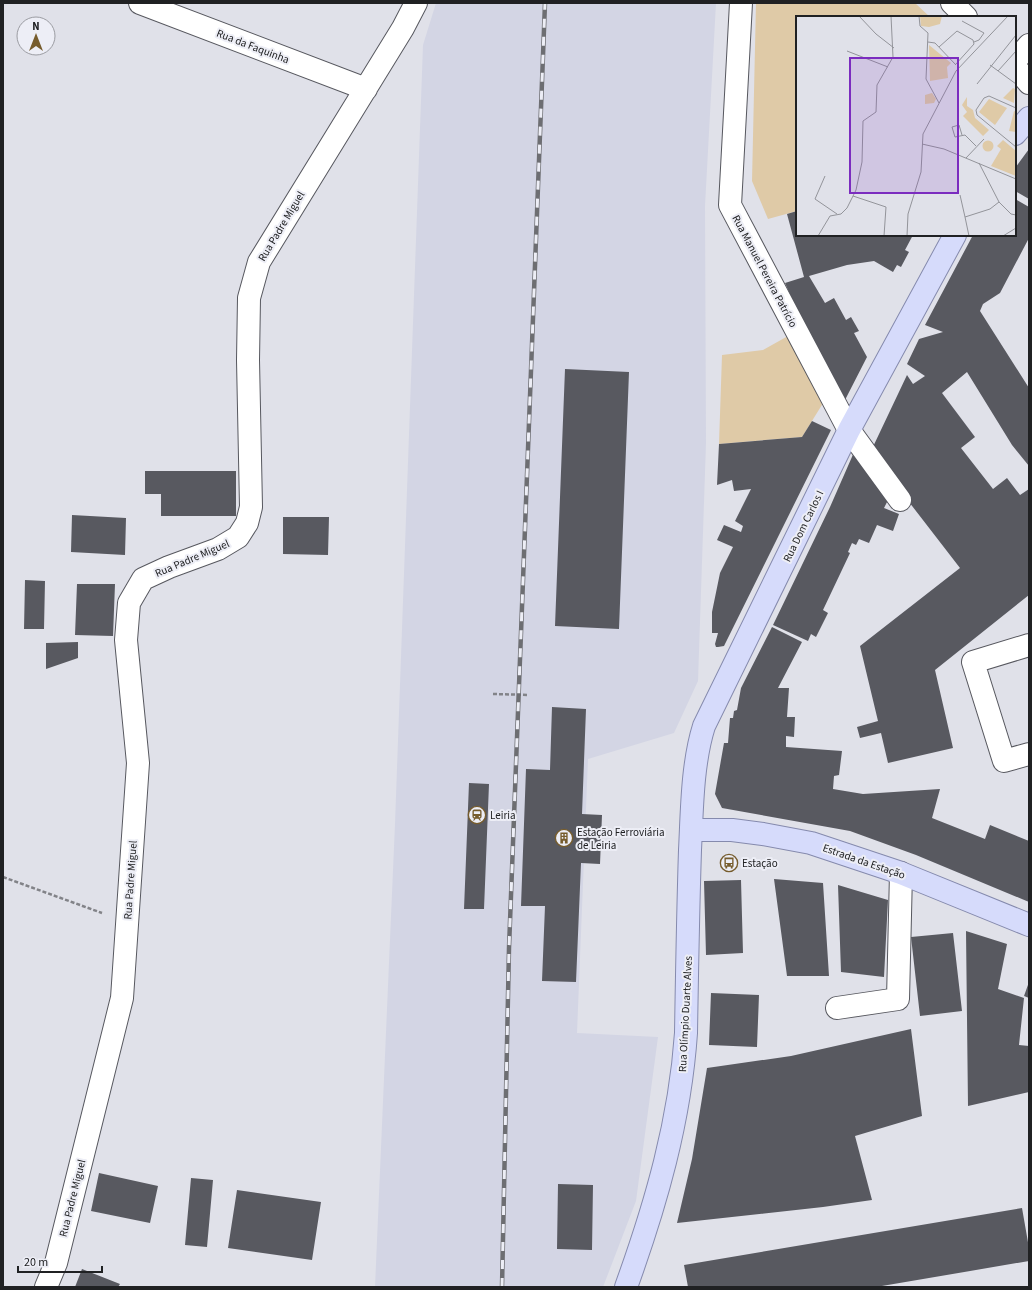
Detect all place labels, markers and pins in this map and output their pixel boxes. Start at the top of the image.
station icon: Leiria [467,805,487,825]
place label: Leiria [490,808,515,823]
place label: Estação Ferroviária de Leiria [577,825,664,853]
building icon: Estação Ferroviária de Leiria [554,828,574,848]
bus stop icon: Estação [719,853,739,873]
place label: Estação [742,856,778,871]

